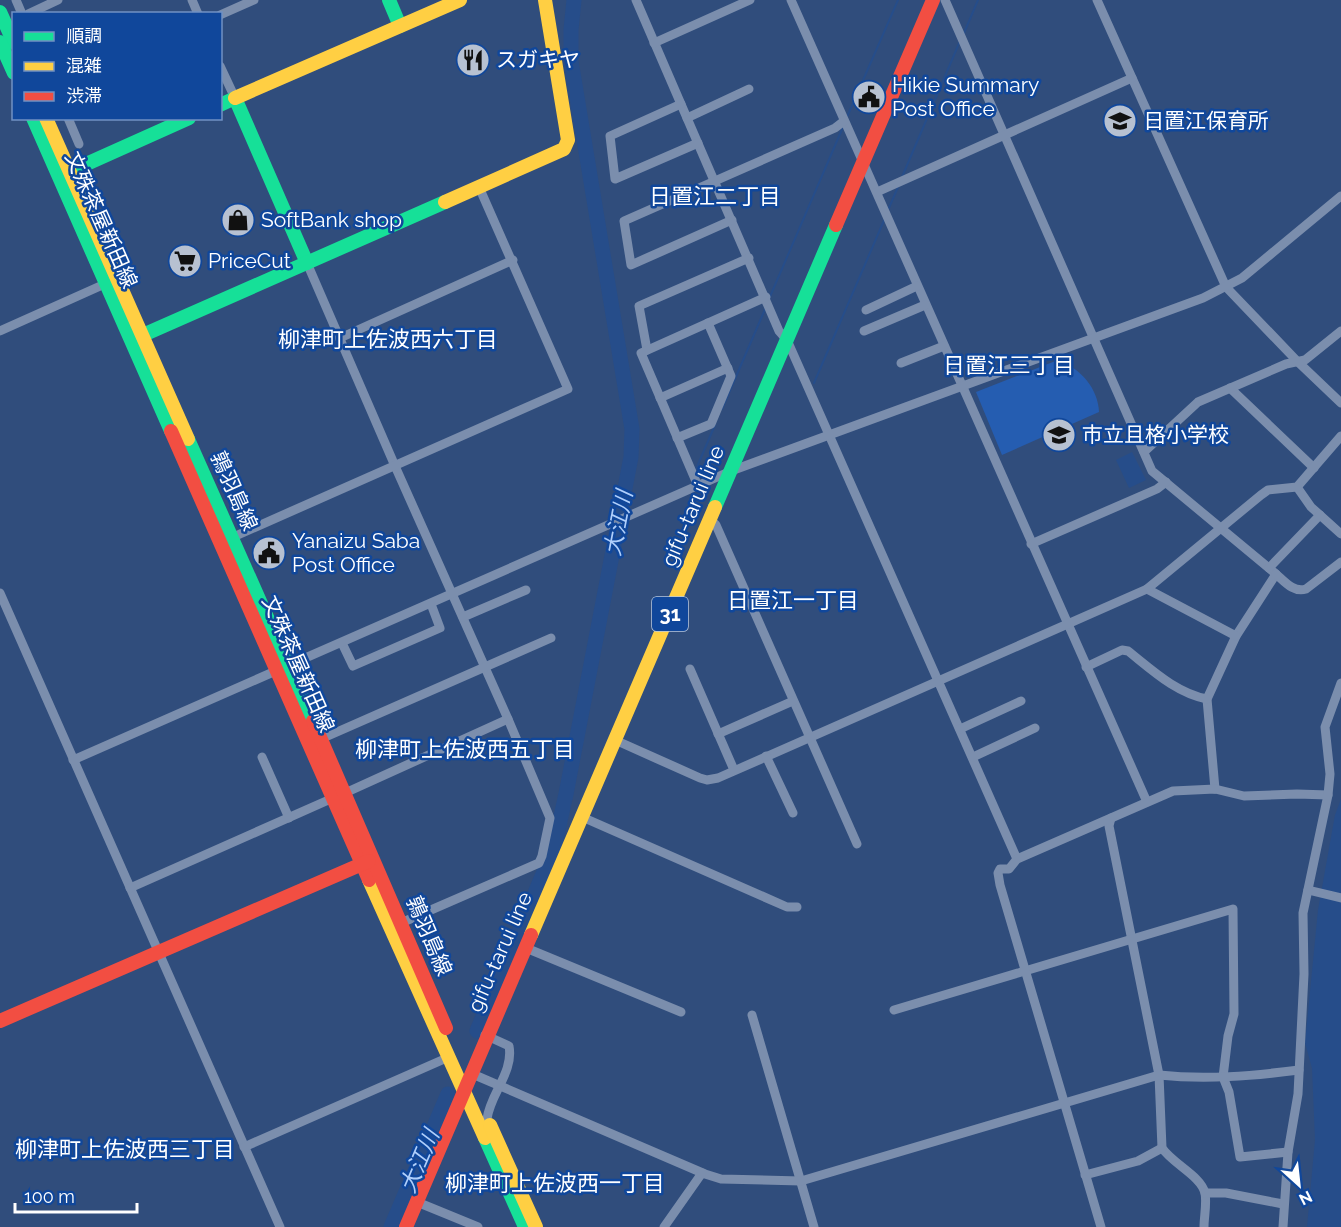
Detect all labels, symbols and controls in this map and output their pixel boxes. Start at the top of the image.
legend [12,12,222,120]
text: 順調 [66,25,102,46]
restaurant icon: スガキヤ [455,42,491,78]
place label: スガキヤ [496,47,580,72]
text: 混雑 [66,55,102,76]
place label: Hikie Summary Post Office [892,72,1039,121]
public building icon: Hikie Summary Post Office [851,79,887,115]
text: 渋滞 [66,85,102,106]
school or university icon: 日置江保育所 [1102,103,1138,139]
place label: 日置江保育所 [1143,108,1269,133]
street label: 文殊茶屋新田線 [60,148,143,292]
district label: 日置江二丁目 [649,183,781,209]
shop icon: SoftBank shop [220,202,256,238]
place label: SoftBank shop [261,207,402,232]
supermarket icon: PriceCut [167,243,203,279]
place label: PriceCut [208,248,291,273]
district label: 柳津町上佐波西六丁目 [278,326,498,352]
district label: 日置江三丁目 [943,352,1075,378]
school or university icon: 市立且格小学校 [1041,417,1077,453]
place label: 市立且格小学校 [1082,422,1229,447]
street label: gifu-tarui line [656,442,729,570]
street label: 鶉羽島線 [206,447,263,534]
water label: 大江川 [599,486,637,558]
place label: Yanaizu Saba Post Office [292,528,420,577]
public building icon: Yanaizu Saba Post Office [251,535,287,571]
district label: 日置江一丁目 [727,587,859,613]
street label: 文殊茶屋新田線 [257,592,340,736]
road number: 31 [652,597,688,631]
district label: 柳津町上佐波西五丁目 [355,736,575,762]
street label: gifu-tarui line [462,888,537,1016]
street label: 鶉羽島線 [402,892,457,979]
water label: 大江川 [394,1124,445,1196]
district label: 柳津町上佐波西三丁目 [15,1136,235,1162]
north arrow [1269,1155,1329,1215]
district label: 柳津町上佐波西一丁目 [445,1170,665,1196]
scale bar [15,1176,136,1214]
text: 100 m [24,1186,75,1207]
text: N [1296,1187,1315,1209]

